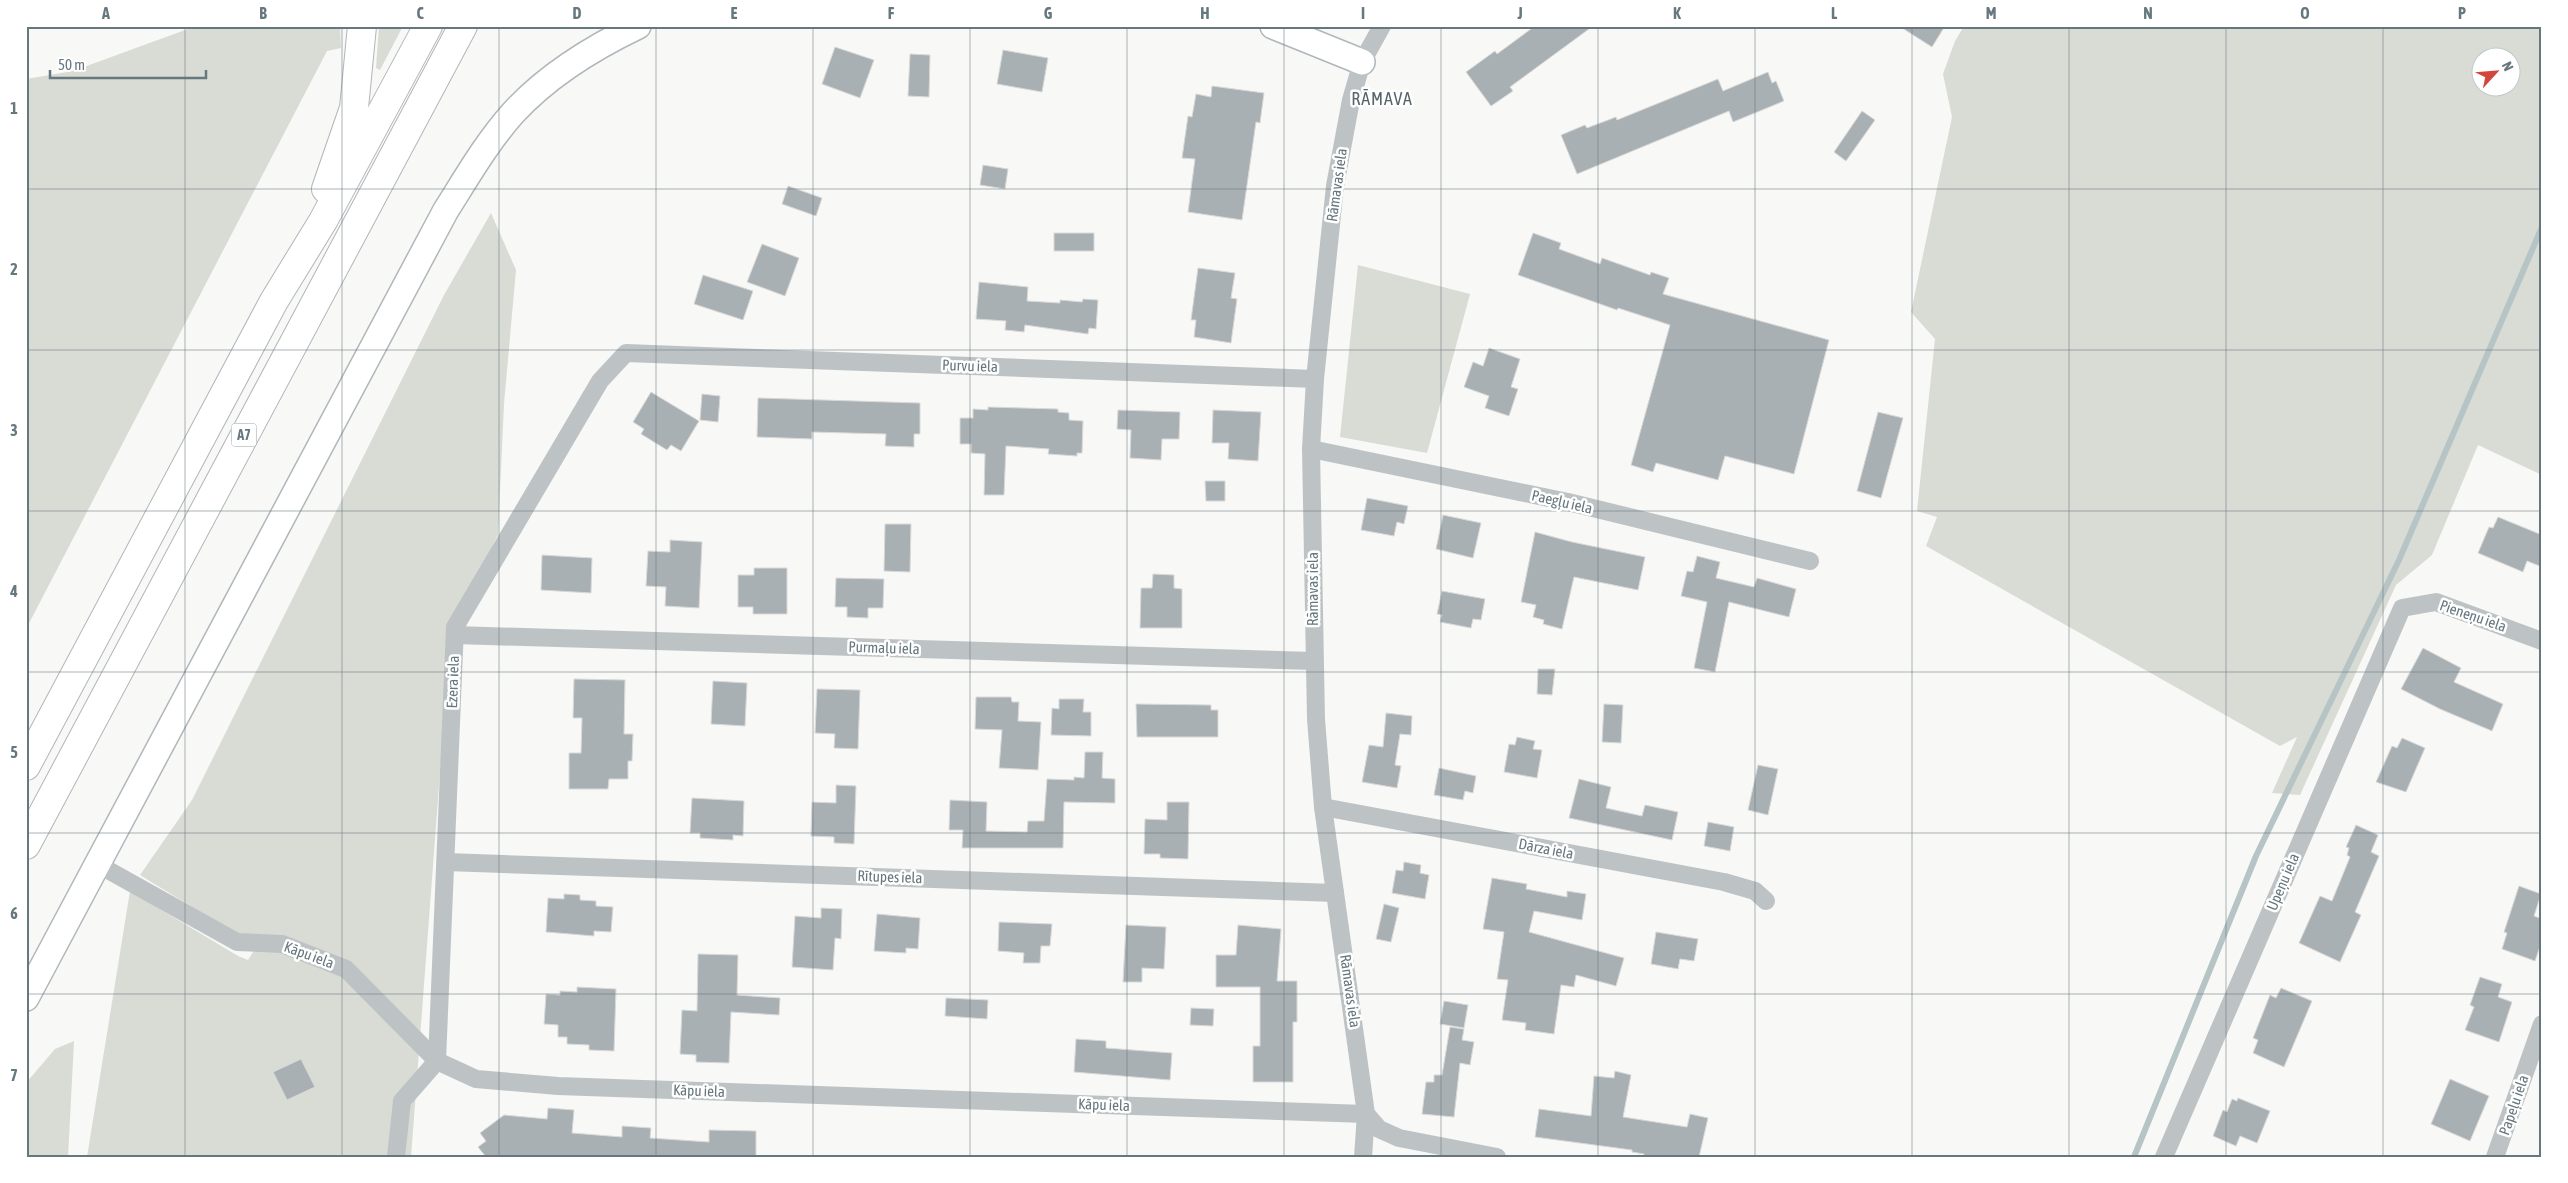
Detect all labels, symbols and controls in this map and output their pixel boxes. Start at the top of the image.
text: A [101,4,110,22]
text: B [259,4,267,22]
text: C [416,4,424,22]
text: D [573,4,582,22]
text: E [731,4,738,22]
text: F [888,4,895,22]
text: G [1044,4,1053,22]
text: H [1200,4,1210,22]
text: I [1361,4,1365,22]
text: J [1516,4,1523,22]
text: K [1673,4,1681,22]
text: L [1831,4,1838,22]
text: M [1986,4,1996,22]
text: N [2143,4,2153,22]
text: O [2300,4,2310,22]
text: P [2458,4,2466,22]
scale bar [50,48,206,80]
north arrow [2470,48,2520,98]
text: 50 m [58,56,85,73]
text: N [2499,59,2517,74]
district label: RĀMAVA [1351,88,1413,109]
text: 1 [10,99,18,117]
street label: Rāmavas iela [1323,147,1350,223]
text: 2 [10,260,18,278]
street label: Purvu iela [942,356,998,375]
text: 3 [10,421,18,439]
road number: A7 [232,424,256,446]
street label: Paegļu iela [1530,486,1594,517]
street label: Rāmavas iela [1304,552,1321,626]
text: 4 [9,582,18,600]
street label: Pieneņu iela [2438,596,2509,635]
street label: Purmaļu iela [848,638,920,657]
street label: Ezera iela [443,655,462,709]
text: 5 [10,743,18,761]
street label: Dārza iela [1517,835,1575,862]
street label: Upeņu iela [2263,851,2302,913]
street label: Rītupes iela [857,867,923,886]
text: 6 [10,904,18,922]
street label: Kāpu iela [282,938,336,971]
street label: Rāmavas iela [1337,953,1364,1029]
text: 7 [10,1066,18,1084]
street label: Papeļu iela [2495,1073,2532,1137]
street label: Kāpu iela [673,1081,725,1100]
street label: Kāpu iela [1078,1095,1130,1114]

